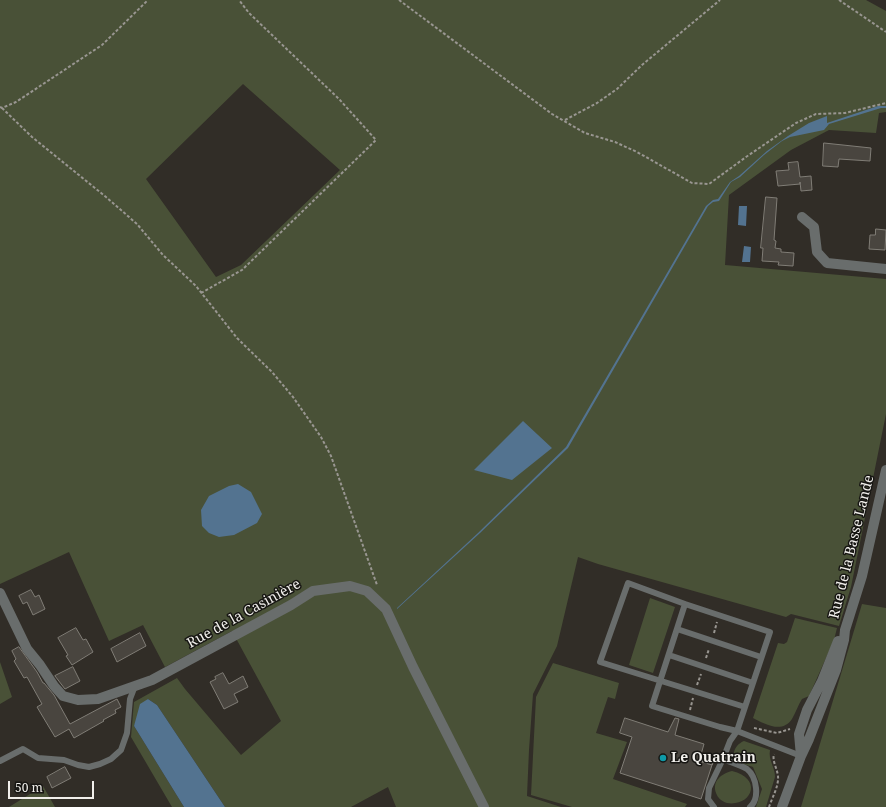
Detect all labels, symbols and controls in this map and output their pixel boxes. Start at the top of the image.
street label: Rue de la Basse Lande [826,474,878,620]
street label: Rue de la Casinière [184,576,304,652]
place label: Le Quatrain [671,750,756,766]
marker: Le Quatrain [658,753,668,763]
scale bar [10,773,96,799]
text: 50 m [15,779,43,796]

